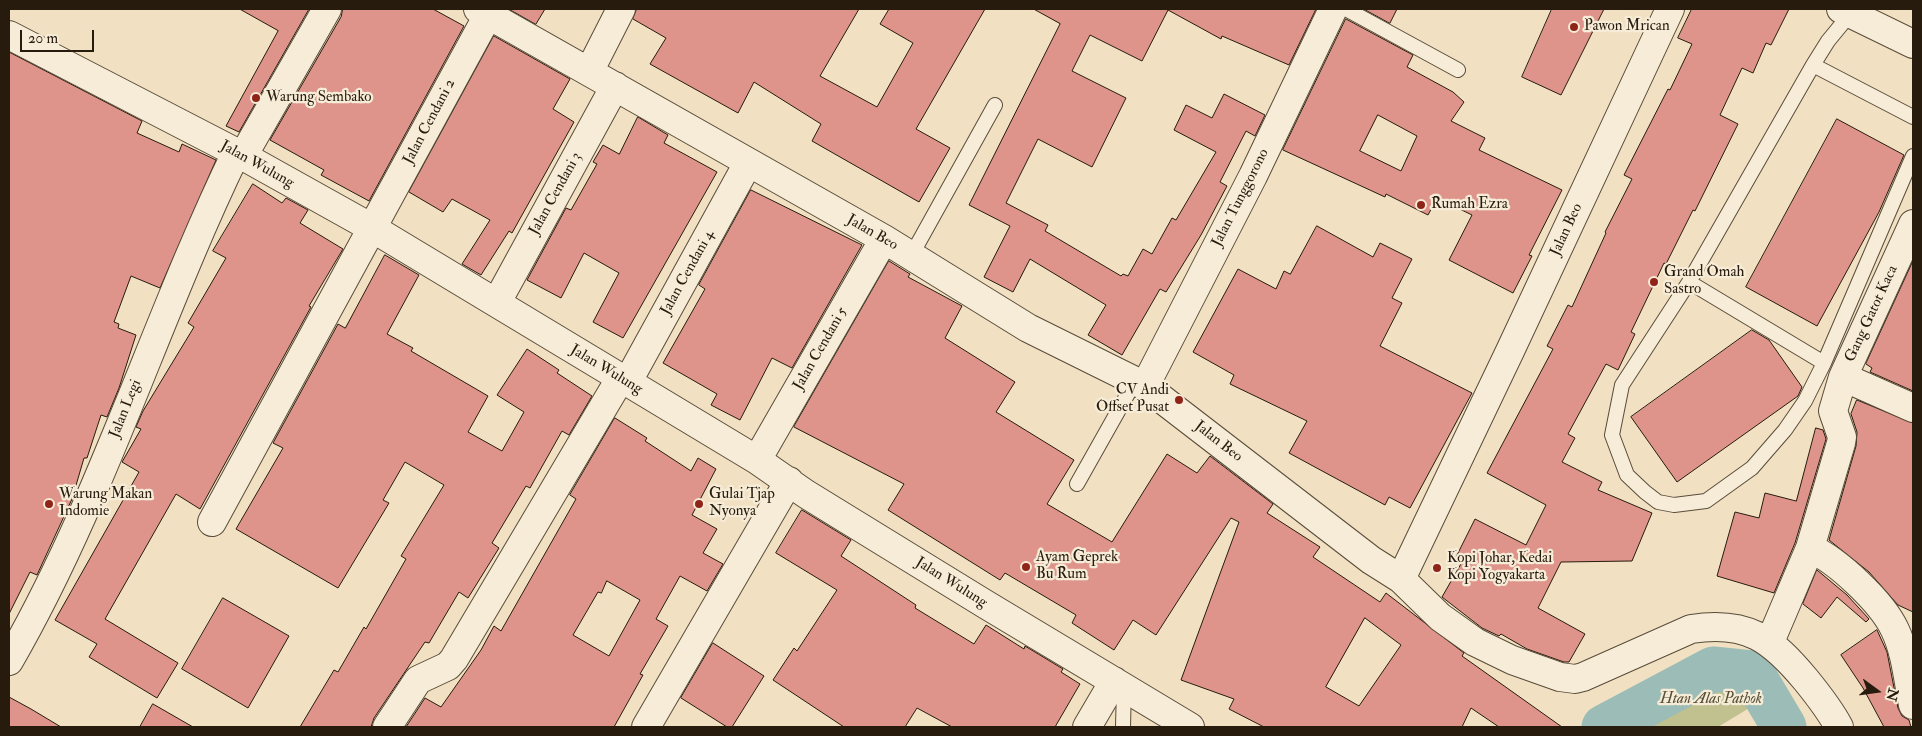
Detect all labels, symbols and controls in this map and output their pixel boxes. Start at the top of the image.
place label: Pawon Mrican [1584,18,1670,36]
scale bar [22,20,96,52]
marker: Pawon Mrican [1568,21,1580,33]
text: 20 m [28,29,58,48]
street label: Jalan Cendani 2 [400,76,460,168]
place label: Warung Sembako [266,89,372,107]
marker: Warung Sembako [250,92,262,104]
street label: Jalan Wulung [217,137,297,193]
street label: Jalan Tunggorono [1209,146,1273,250]
street label: Jalan Cendani 3 [526,149,586,239]
place label: Rumah Ezra [1431,196,1508,214]
marker: Rumah Ezra [1415,199,1427,211]
street label: Jalan Beo [1547,201,1587,259]
street label: Jalan Beo [843,211,901,255]
street label: Jalan Cendani 4 [657,227,719,319]
street label: Gang Gatot Kaca [1842,263,1902,365]
place label: Grand Omah Sastro [1664,264,1744,299]
marker: Grand Omah Sastro [1648,276,1660,288]
street label: Jalan Cendani 5 [790,304,852,394]
street label: Jalan Wulung [566,341,646,399]
street label: Jalan Legi [106,377,146,441]
place label: CV Andi Offset Pusat [1096,382,1169,417]
marker: CV Andi Offset Pusat [1173,394,1185,406]
street label: Jalan Beo [1190,418,1246,466]
place label: Warung Makan Indomie [59,486,152,521]
place label: Gulai Tjap Nyonya [709,486,775,521]
marker: Warung Makan Indomie [43,498,55,510]
marker: Gulai Tjap Nyonya [693,498,705,510]
place label: Ayam Geprek Bu Rum [1036,549,1118,584]
place label: Kopi Johar, Kedai Kopi Yogyakarta [1447,550,1552,585]
street label: Jalan Wulung [912,554,990,612]
marker: Ayam Geprek Bu Rum [1020,561,1032,573]
marker: Kopi Johar, Kedai Kopi Yogyakarta [1431,562,1443,574]
north arrow [1852,666,1902,716]
text: N [1882,687,1902,703]
park label: Htan Alas Pathok [1660,691,1762,709]

